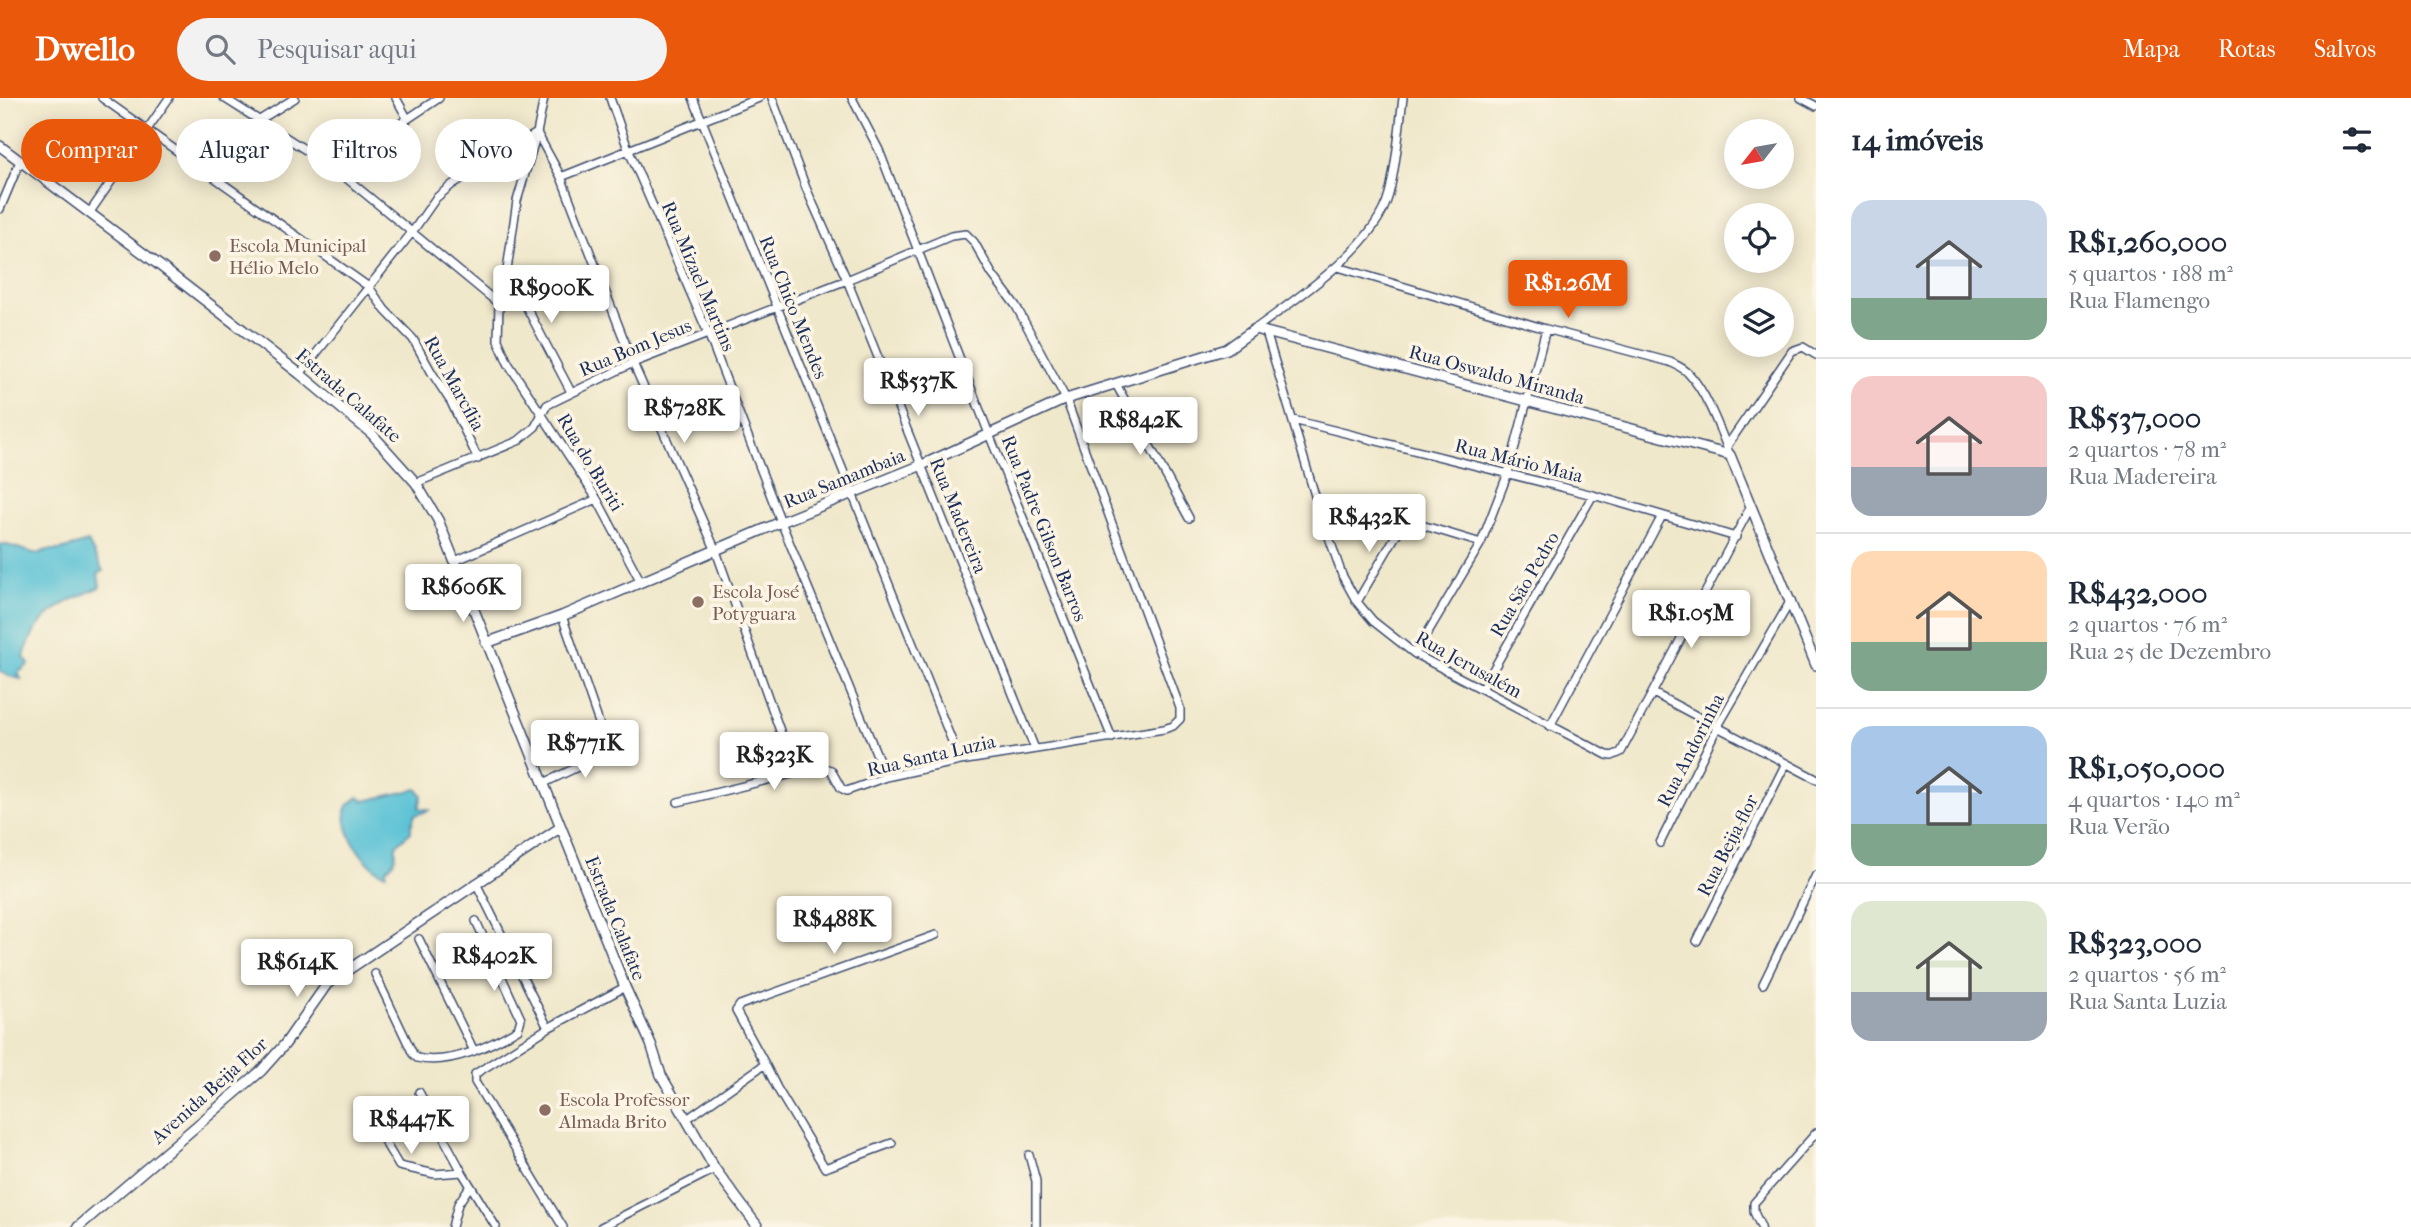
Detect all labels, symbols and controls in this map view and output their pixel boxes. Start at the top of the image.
search box [177,18,667,81]
text: Dwello [35,30,135,69]
icon: search [201,30,239,68]
text: Pesquisar aqui [257,34,417,65]
text: Mapa [2123,35,2180,63]
text: Rotas [2218,35,2276,63]
text: Salvos [2314,35,2376,63]
chip: Comprar [21,119,162,182]
chip: Alugar [176,119,293,182]
chip: Filtros [307,119,421,182]
chip: Novo [435,119,537,182]
north arrow [1724,119,1794,189]
map controls [1724,119,1794,357]
icon: filters [2338,121,2376,159]
text: 14 imóveis [1851,123,1983,158]
street label: Rua Mizael Martins [657,198,740,355]
button: locate [1724,203,1794,273]
text: R$1,260,000 [2068,225,2227,260]
icon: home [1907,228,1991,312]
street label: Rua Chico Mendes [754,233,832,382]
place label: Escola Municipal Hélio Melo [229,235,366,279]
marker: Escola Municipal Hélio Melo [207,248,223,264]
pin: R$1.26M [1503,260,1633,320]
text: 5 quartos · 188 m² [2068,260,2233,287]
pin: R$900K [494,266,608,325]
text: R$1.26M [1524,269,1612,296]
text: R$900K [509,274,593,301]
button: layers [1724,287,1794,357]
text: Rua Flamengo [2068,287,2210,314]
street label: Rua Bom Jesus [576,314,695,381]
street label: Rua Marcília [419,332,489,435]
street label: Rua Oswaldo Miranda [1406,341,1587,409]
street label: Estrada Calafate [291,344,405,447]
pin: R$537K [861,358,975,418]
text: R$537K [880,367,956,394]
pin: R$728K [627,386,741,445]
text: R$728K [644,394,724,421]
pin: R$842K [1083,398,1197,457]
text: R$537,000 [2068,401,2201,436]
icon: home [1907,404,1991,488]
text: R$842K [1099,406,1181,433]
street label: Rua do Buriti [552,410,628,516]
street label: Rua Padre Gilson Barros [997,432,1091,625]
street label: Rua Mário Maia [1452,434,1585,488]
text: 2 quartos · 78 m² [2068,436,2226,463]
street label: Rua Samambaia [780,444,909,513]
street label: Rua Madereira [925,454,991,577]
text: Rua Madereira [2068,463,2217,490]
pin: R$432K [1312,494,1426,554]
text: R$432K [1329,503,1409,530]
street label: Rua São Pedro [1486,528,1564,641]
pin: R$606K [406,564,520,624]
text: R$606K [421,573,505,600]
text: R$432,000 [2068,576,2208,611]
icon: home [1907,579,1991,663]
place label: Escola José Potyguara [712,581,799,625]
pin: R$1.05M [1626,590,1756,650]
marker: Escola José Potyguara [690,594,706,610]
text: R$1.05M [1648,599,1734,626]
text: 2 quartos · 76 m² [2068,611,2227,638]
street label: Rua Jerusalém [1411,627,1526,703]
text: Rua 25 de Dezembro [2068,638,2271,665]
street label: Rua Andorinha [1653,690,1729,811]
pin: R$771K [528,720,642,780]
text: R$771K [547,729,623,756]
street label: Rua Santa Luzia [865,730,998,781]
pin: R$323K [717,732,831,792]
text: R$323K [736,741,812,768]
text: R$1,050,000 [2068,751,2225,786]
icon: home [1907,754,1991,838]
text: 4 quartos · 140 m² [2068,786,2240,813]
street label: Rua Beija-flor [1693,790,1763,900]
text: Rua Verão [2068,813,2170,840]
street label: Estrada Calafate [580,853,650,984]
pin: R$488K [777,896,891,956]
text: R$488K [793,905,875,932]
text: R$323,000 [2068,926,2202,961]
icon: home [1907,929,1991,1013]
pin: R$402K [437,934,551,993]
pin: R$614K [240,940,354,999]
text: R$402K [452,942,536,969]
text: R$614K [257,948,337,975]
text: 2 quartos · 56 m² [2068,961,2226,988]
text: Rua Santa Luzia [2068,988,2227,1015]
street label: Avenida Beija Flor [146,1032,273,1149]
place label: Escola Professor Almada Brito [558,1089,690,1133]
pin: R$447K [354,1096,468,1156]
marker: Escola Professor Almada Brito [537,1102,553,1118]
text: R$447K [369,1105,453,1132]

